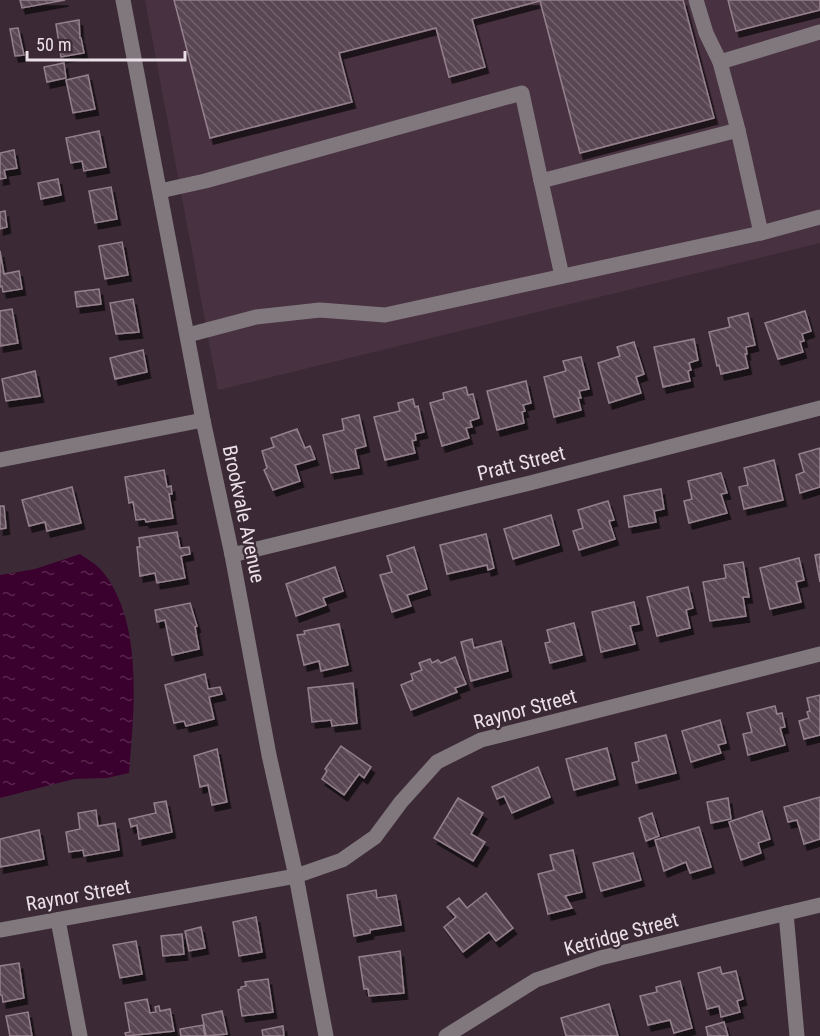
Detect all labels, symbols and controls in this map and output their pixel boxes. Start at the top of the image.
scale bar [27,24,184,62]
text: 50 m [36,34,71,55]
street label: Pratt Street [475,440,567,485]
street label: Brookvale Avenue [218,443,270,585]
street label: Raynor Street [471,684,579,734]
street label: Raynor Street [24,874,132,916]
street label: Ketridge Street [561,907,681,961]

